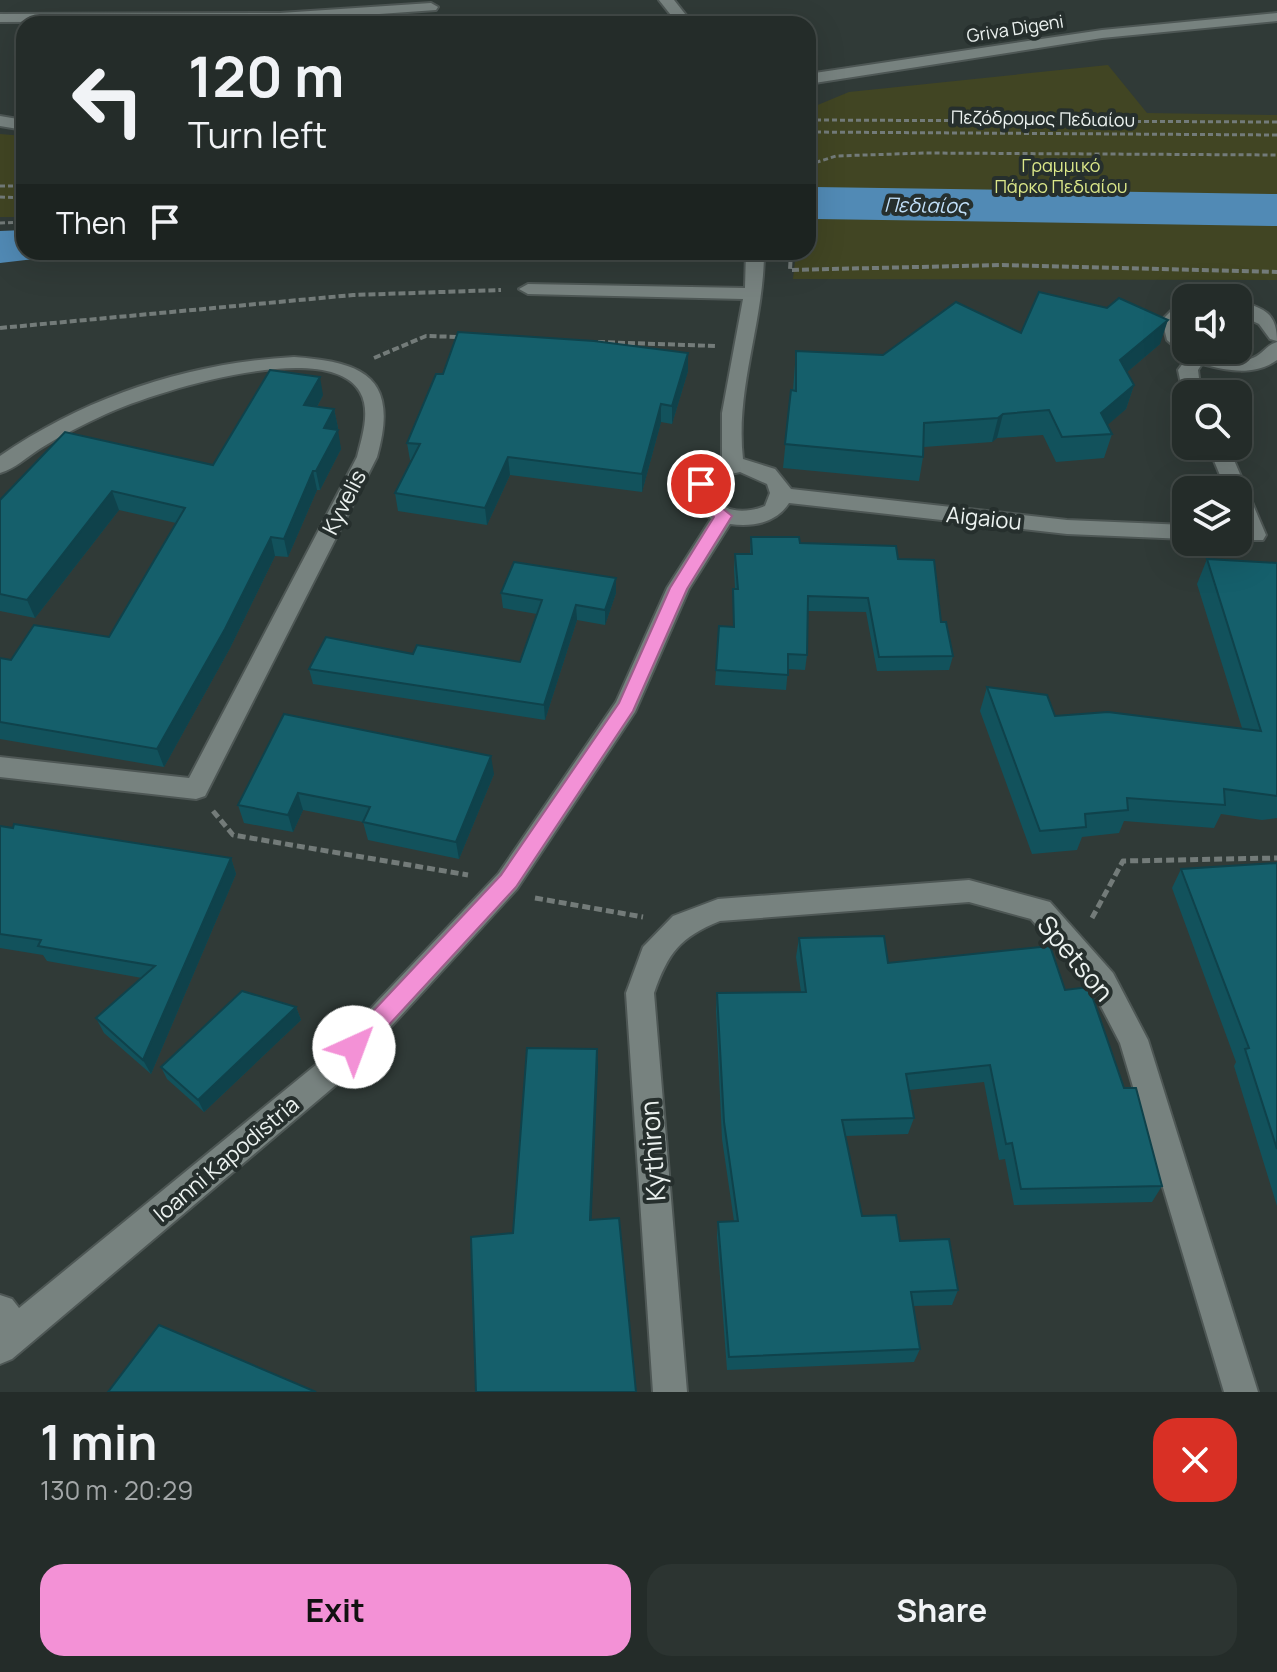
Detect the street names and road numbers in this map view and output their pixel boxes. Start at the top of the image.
street label: Griva Digeni [965,9,1065,47]
street label: Πεζόδρομος Πεδιαίου [951,104,1135,132]
street label: Kyvelis [315,464,373,540]
street label: Aigaiou [945,499,1023,537]
street label: Spetson [1030,908,1122,1008]
street label: Ioanni Kapodistria [147,1089,305,1229]
street label: Kythiron [631,1099,673,1203]

